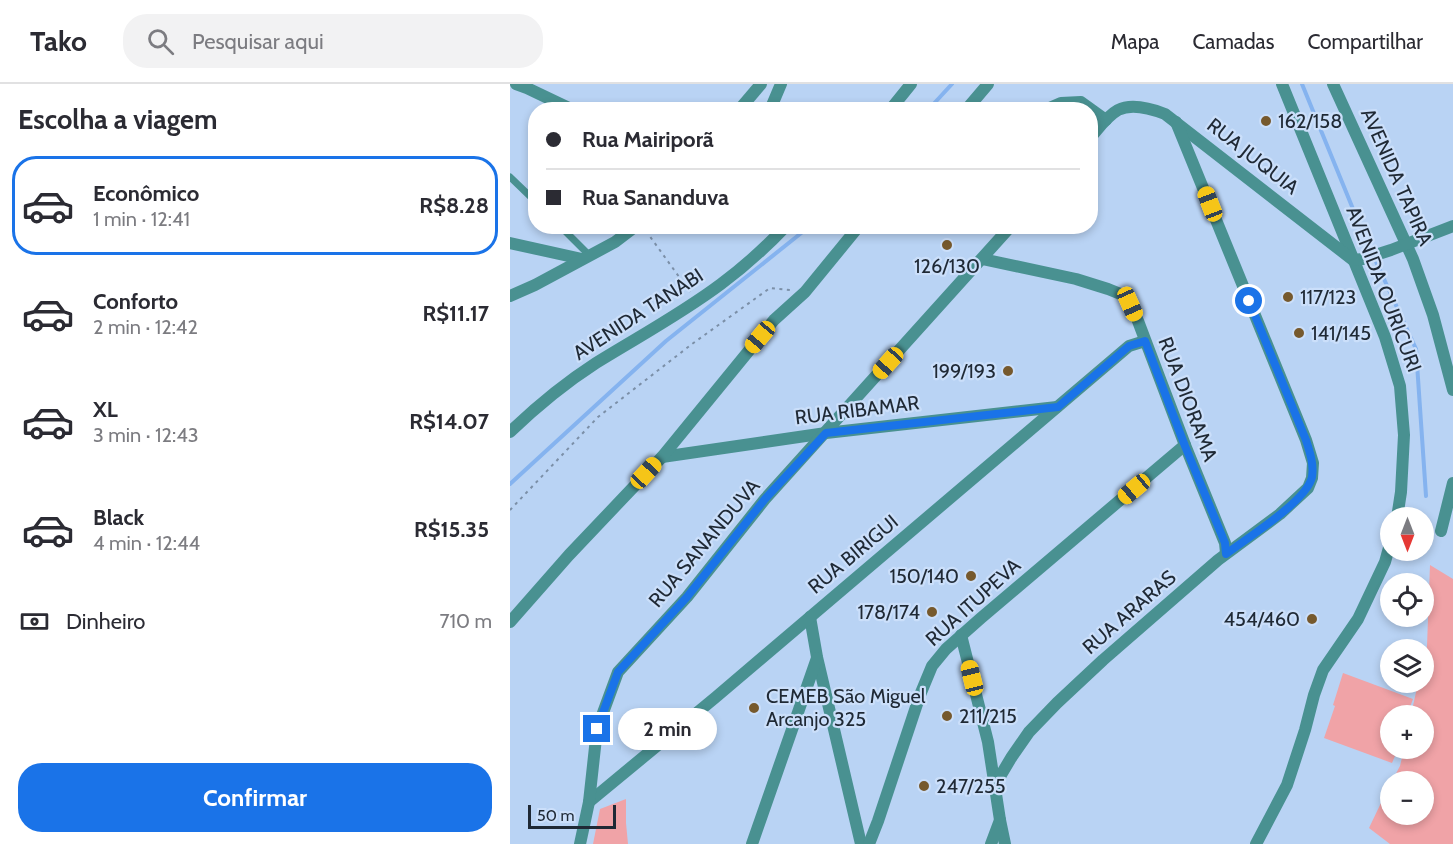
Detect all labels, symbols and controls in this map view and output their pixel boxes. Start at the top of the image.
search box [123,14,543,68]
text: Tako [30,24,87,58]
icon: search [144,25,177,58]
text: Pesquisar aqui [192,28,324,55]
text: Mapa [1111,29,1159,54]
text: Camadas [1192,29,1274,54]
text: Compartilhar [1307,29,1423,54]
text: Escolha a viagem [18,103,217,136]
street label: AVENIDA TAPIRA [1356,105,1438,250]
place label: 162/158 [1278,109,1342,133]
street label: RUA JUQUIA [1202,113,1304,200]
marker: 162/158 [1259,114,1273,128]
text: Rua Mairiporã [582,126,714,153]
icon: car [21,179,75,233]
text: Econômico [93,180,199,207]
text: Rua Sananduva [582,184,729,211]
car [1195,184,1225,224]
text: R$8.28 [419,192,489,219]
street label: AVENIDA OURICURI [1341,203,1427,375]
text: 1 min · 12:41 [93,207,190,231]
marker: 126/130 [940,238,954,252]
place label: 126/130 [914,254,980,278]
street label: AVENIDA TANABI [568,263,708,365]
car [1114,284,1146,324]
place label: 117/123 [1300,285,1356,309]
icon: car [21,287,75,341]
route start [1235,287,1262,314]
text: Conforto [93,288,178,315]
marker: 117/123 [1281,290,1295,304]
text: R$11.17 [422,300,489,327]
text: 2 min · 12:42 [93,315,198,339]
car [742,317,778,357]
place label: 141/145 [1311,321,1371,345]
marker: 141/145 [1292,326,1306,340]
street label: RUA DIORAMA [1153,334,1223,465]
car [869,344,907,382]
place label: 199/193 [932,359,996,383]
marker: 199/193 [1001,364,1015,378]
street label: RUA RIBAMAR [793,390,921,430]
icon: car [21,395,75,449]
text: XL [93,396,118,423]
text: R$14.07 [409,408,489,435]
text: 3 min · 12:43 [93,423,199,447]
car [627,454,665,492]
car [1114,471,1154,507]
street label: RUA SANANDUVA [643,473,765,612]
icon: car [21,503,75,557]
text: Black [93,504,144,531]
north arrow [1380,507,1434,561]
map controls [1380,507,1434,825]
street label: RUA BIRIGUI [803,509,903,599]
text: R$15.35 [414,516,489,543]
text: 4 min · 12:44 [93,531,200,555]
street label: RUA ITUPEVA [921,553,1026,651]
place label: 150/140 [889,564,959,588]
street label: RUA ARARAS [1077,565,1181,659]
marker: 150/140 [964,569,978,583]
button: locate [1380,573,1434,627]
place label: 178/174 [857,600,920,624]
icon: cash [18,605,51,638]
marker: 178/174 [925,605,939,619]
place label: 454/460 [1224,607,1300,631]
text: Dinheiro [66,608,145,635]
text: 710 m [439,609,492,633]
marker: 454/460 [1305,612,1319,626]
button: layers [1380,639,1434,693]
car [959,658,985,698]
place label: CEMEB São Miguel Arcanjo 325 [766,684,926,731]
marker: CEMEB São Miguel Arcanjo 325 [747,701,761,715]
place label: 211/215 [959,704,1017,728]
button: + [1380,705,1434,759]
callout: 2 min [618,708,717,750]
marker: 211/215 [940,709,954,723]
route end [583,715,610,742]
text: 2 min [643,717,692,741]
button: Confirmar [18,763,492,832]
button: − [1380,771,1434,825]
place label: 247/255 [936,774,1006,798]
marker: 247/255 [917,779,931,793]
scale bar [528,802,616,830]
text: 50 m [537,806,574,825]

